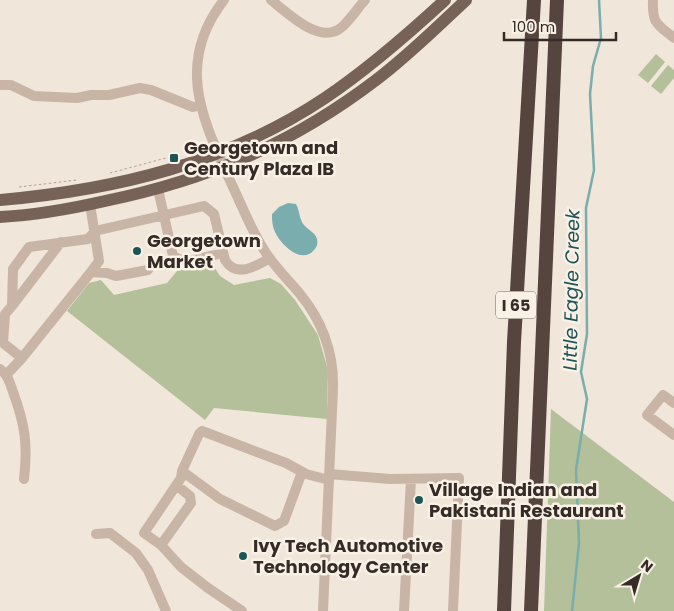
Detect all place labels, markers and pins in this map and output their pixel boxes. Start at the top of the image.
place label: Georgetown and Century Plaza IB [184,135,338,181]
marker: Georgetown and Century Plaza IB [168,152,180,164]
place label: Georgetown Market [147,228,261,274]
marker: Georgetown Market [131,245,143,257]
place label: Village Indian and Pakistani Restaurant [429,477,624,523]
marker: Village Indian and Pakistani Restaurant [413,494,425,506]
place label: Ivy Tech Automotive Technology Center [253,533,443,579]
marker: Ivy Tech Automotive Technology Center [237,550,249,562]

